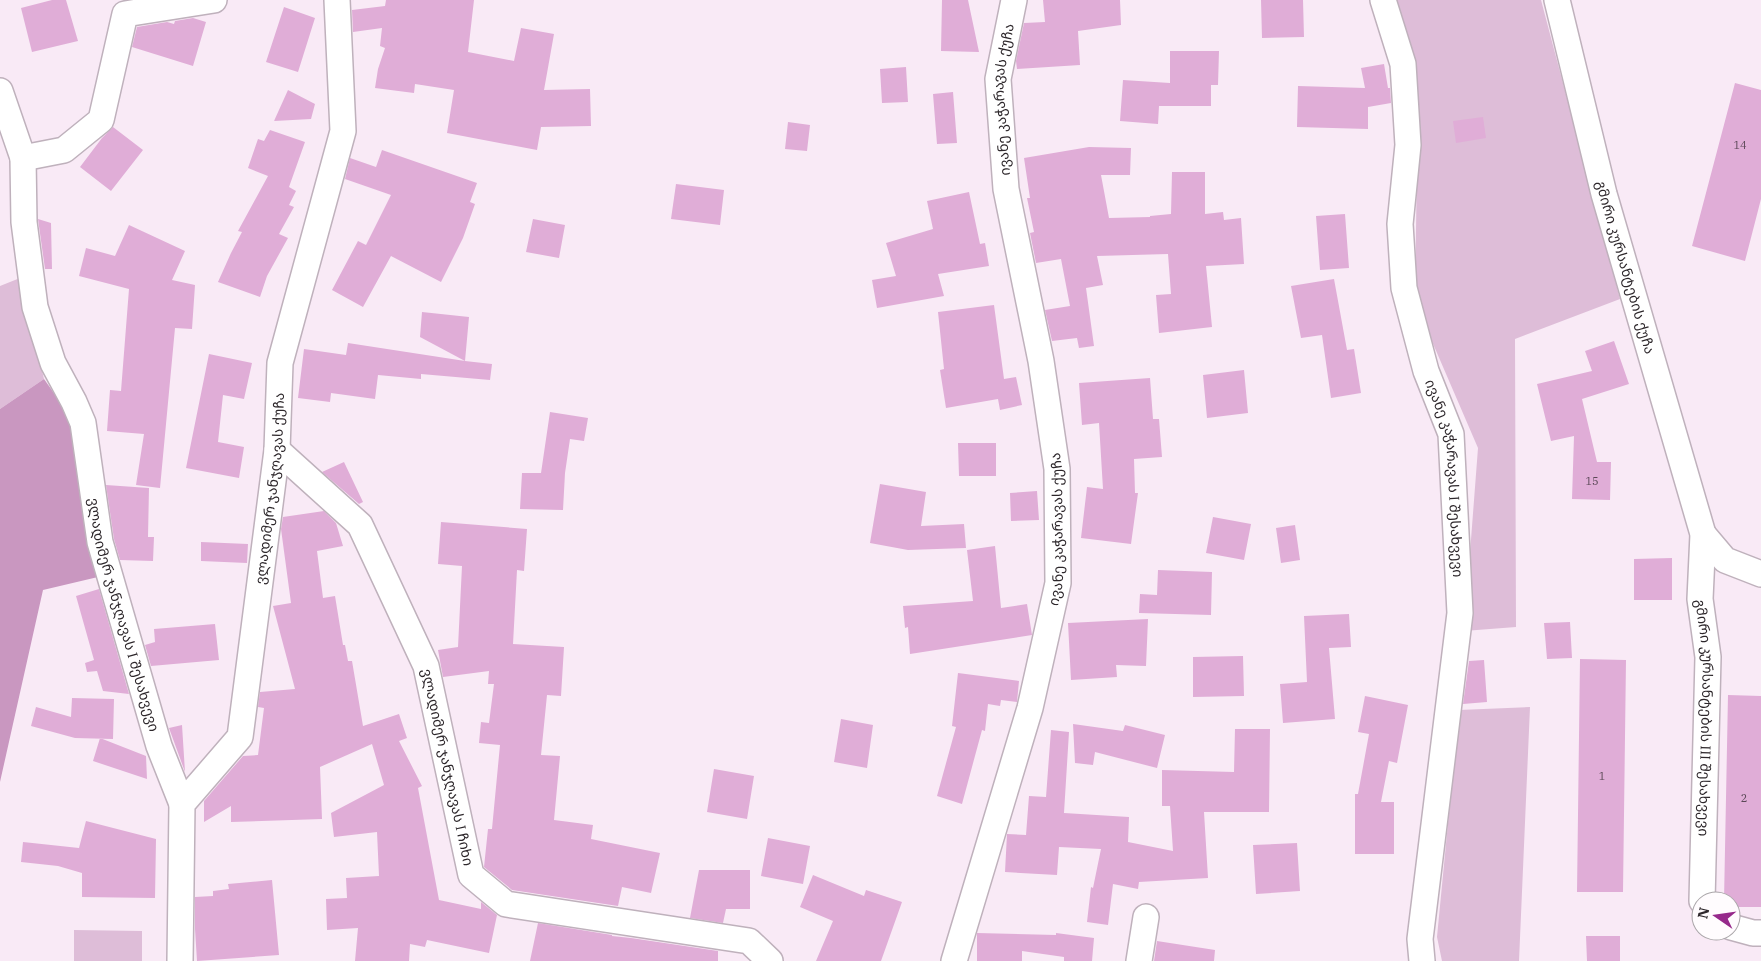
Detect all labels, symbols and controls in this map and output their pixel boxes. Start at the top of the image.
street label: ივანე კაჭარავას ქუჩა [988,22,1018,176]
house number: 14 [1733,138,1747,152]
street label: გმირი კურსანტების ქუჩა [1592,179,1659,356]
street label: ივანე კაჭარავას I შესახვევი [1421,377,1467,578]
street label: ვლადიმერ ჯანჯღავას ქუჩა [251,392,288,585]
street label: ივანე კაჭარავას ქუჩა [1044,452,1067,607]
house number: 15 [1585,474,1599,488]
street label: ვლადიმერ ჯანჯღავას I შესახვევი [85,497,163,734]
street label: გმირი კურსანტების III შესახვევი [1691,598,1717,837]
street label: ვლადიმერ ჯანჯღავას I ჩიხი [418,667,478,867]
house number: 1 [1599,769,1605,783]
house number: 2 [1741,791,1747,805]
north arrow [1691,891,1741,941]
text: N [1693,906,1713,920]

